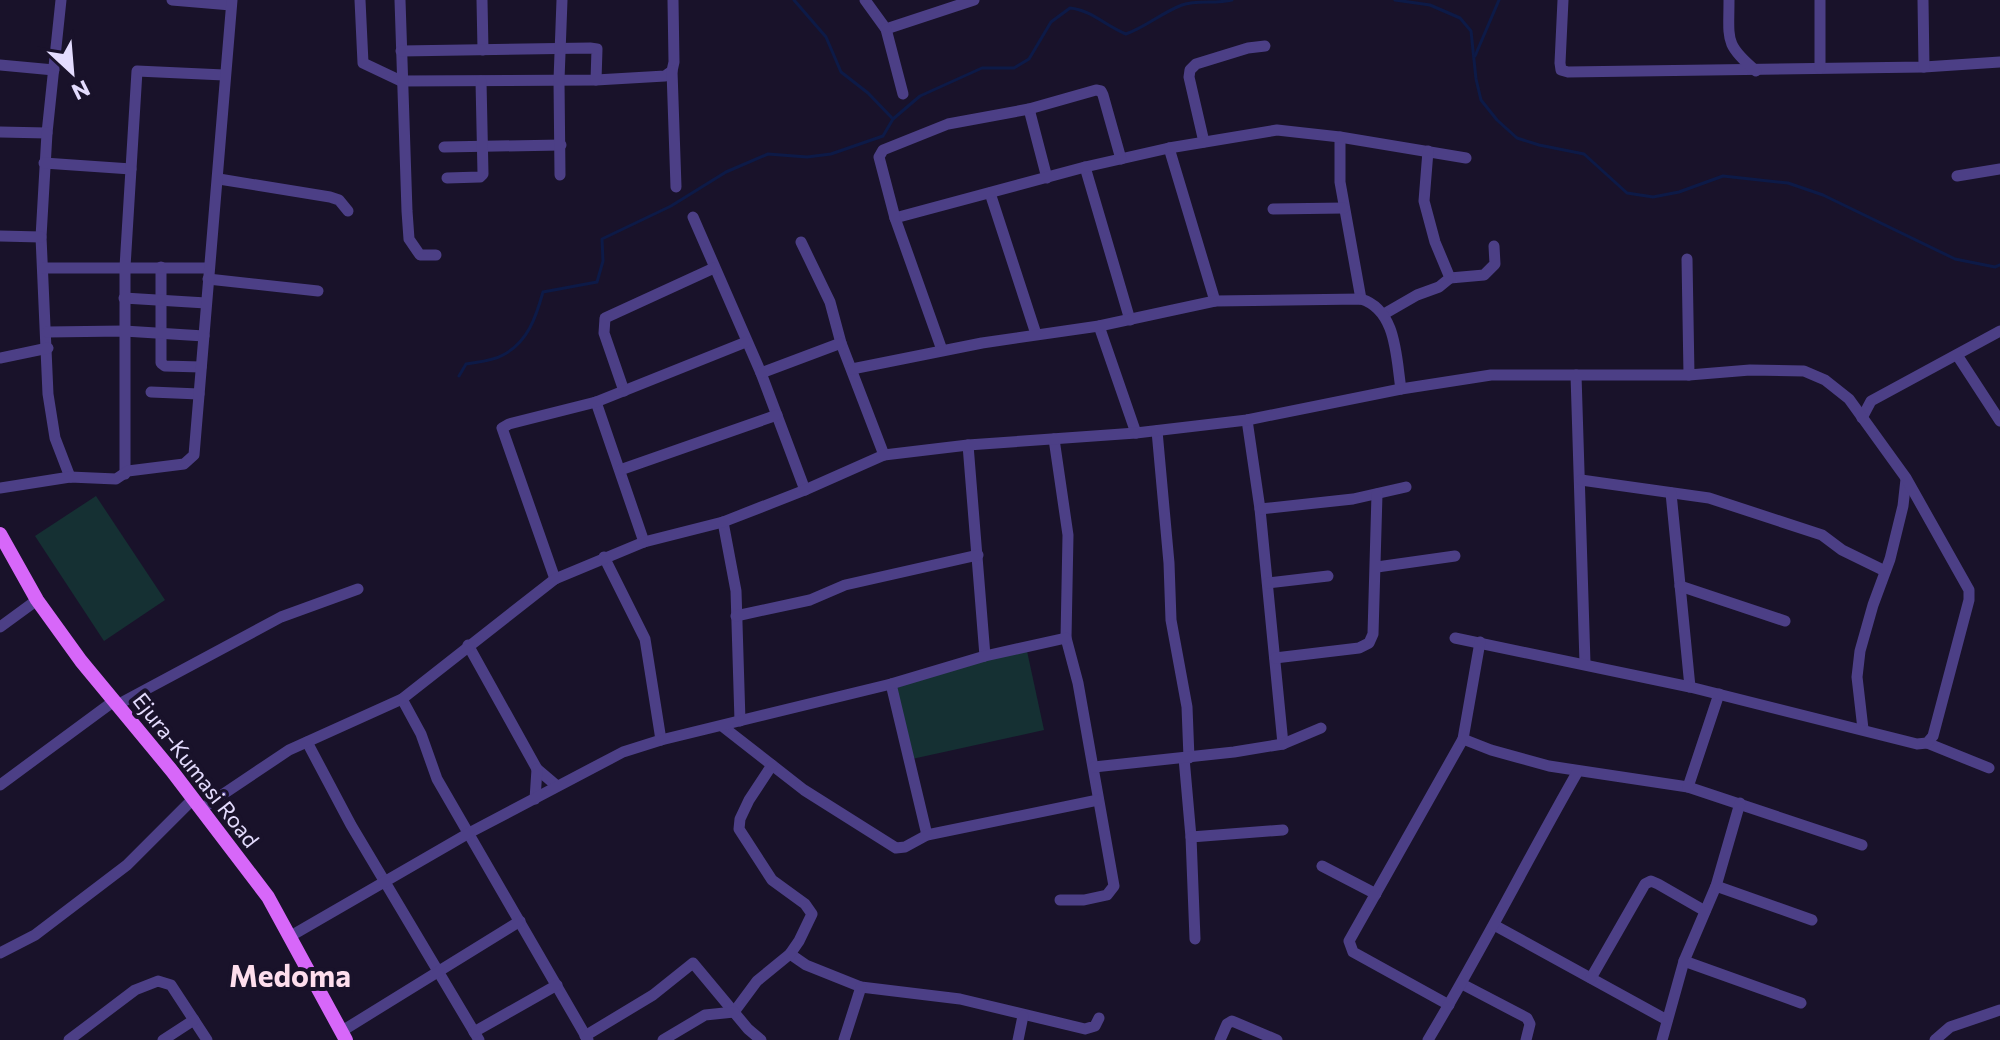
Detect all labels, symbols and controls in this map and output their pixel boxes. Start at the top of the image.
north arrow [32,32,112,112]
text: N [68,75,94,106]
street label: Ejura-Kumasi Road [128,687,265,852]
district label: Medoma [229,956,351,993]

